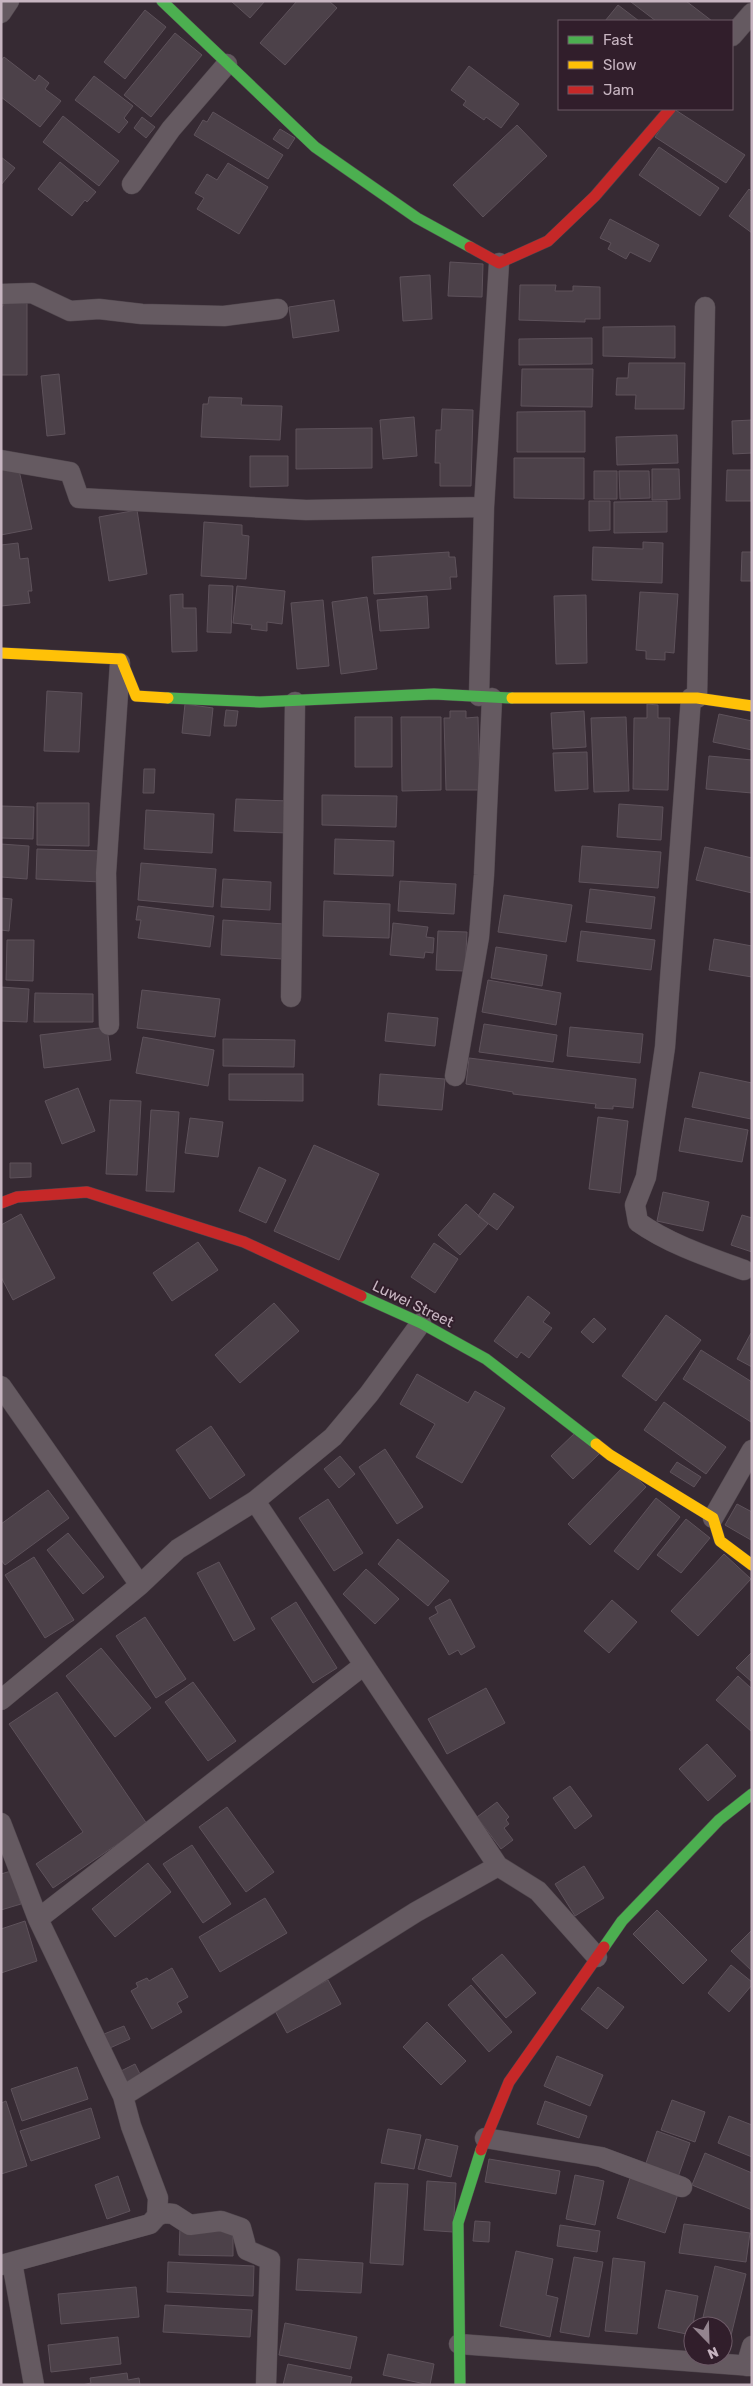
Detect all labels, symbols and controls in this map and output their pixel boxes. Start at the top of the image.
legend [558,20,733,110]
text: Fast [603,31,633,49]
text: Slow [603,56,636,74]
text: Jam [603,81,634,99]
street label: Luwei Street [369,1277,457,1331]
north arrow [683,2316,733,2366]
text: N [705,2343,721,2362]

